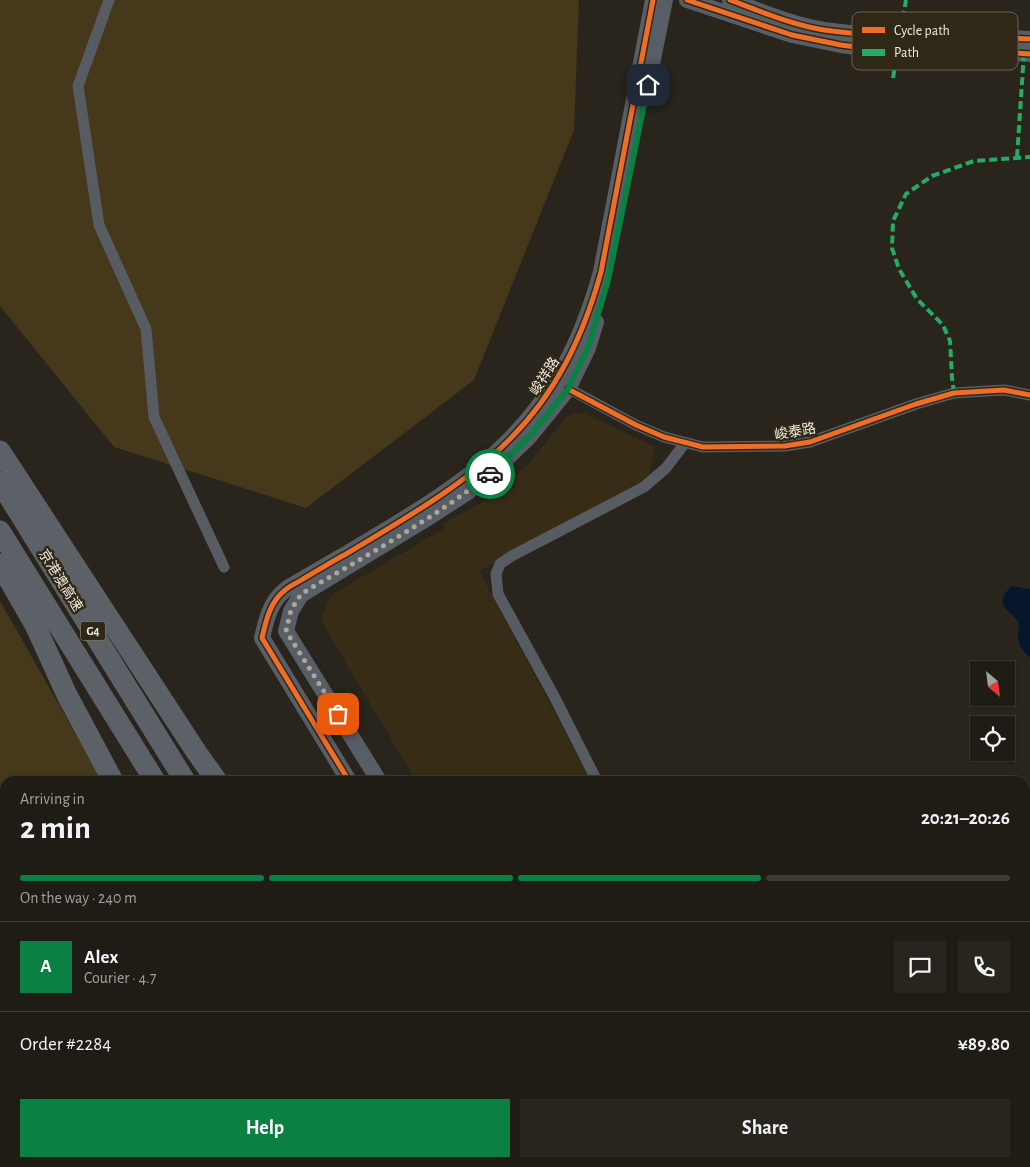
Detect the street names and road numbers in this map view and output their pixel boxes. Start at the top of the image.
street label: 峻祥路 [526,354,562,398]
street label: 峻泰路 [773,419,817,443]
street label: 京港澳高速 [36,547,85,614]
road number: G4 [80,622,106,640]

